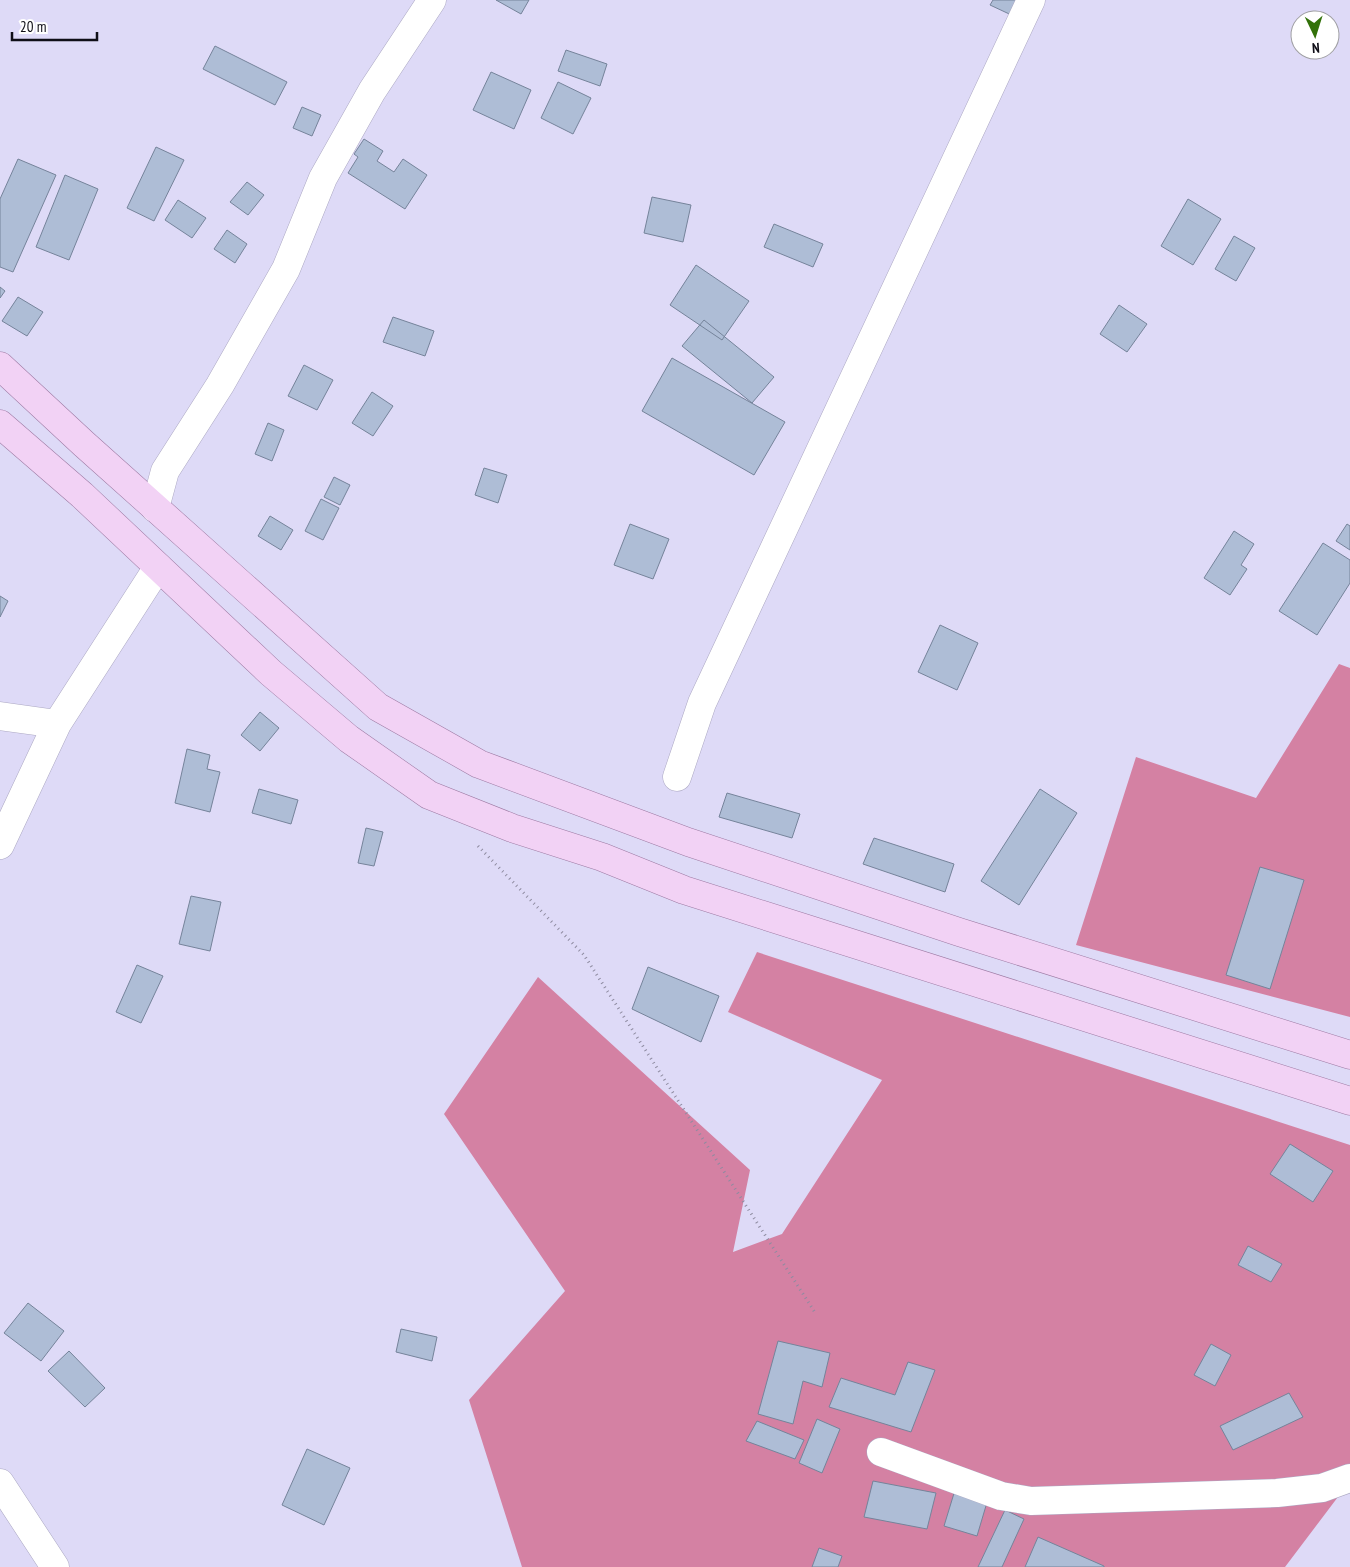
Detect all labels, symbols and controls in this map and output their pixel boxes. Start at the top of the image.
scale bar [12,10,98,42]
north arrow [1290,10,1340,60]
text: 20 m [20,17,46,36]
text: N [1312,39,1320,57]

